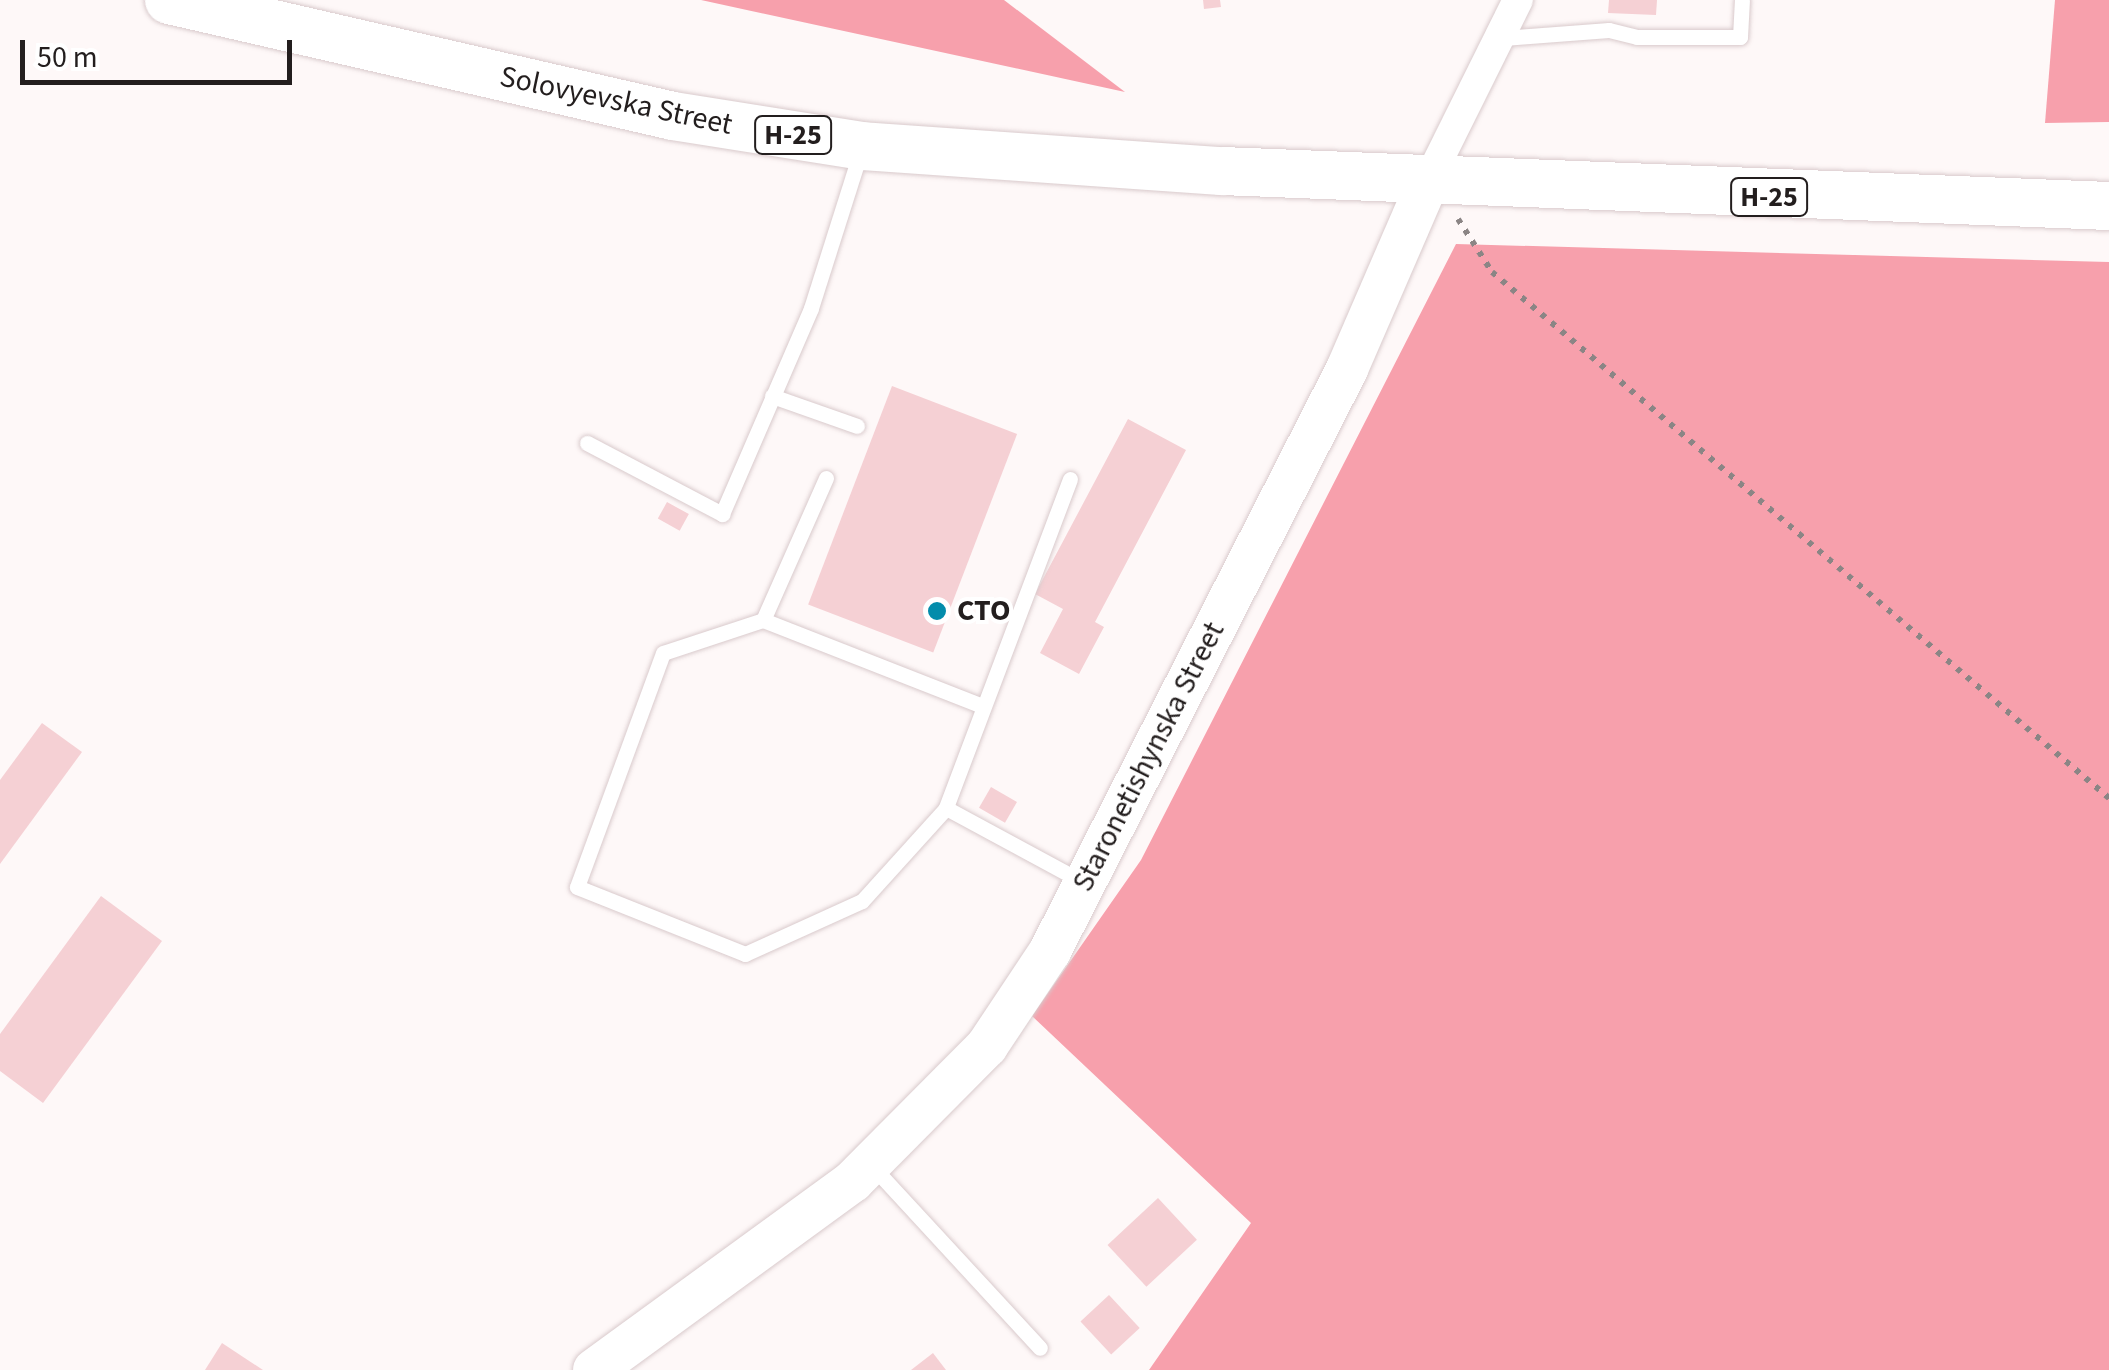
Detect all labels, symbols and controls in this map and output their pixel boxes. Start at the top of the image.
scale bar [25,20,298,82]
text: 50 m [37,36,98,79]
street label: Solovyevska Street [497,59,735,143]
road number: Н-25 [753,112,833,158]
road number: Н-25 [1729,174,1809,220]
place label: СТО [957,593,1010,629]
marker: СТО [926,600,948,622]
street label: Staronetishynska Street [1065,616,1233,898]

